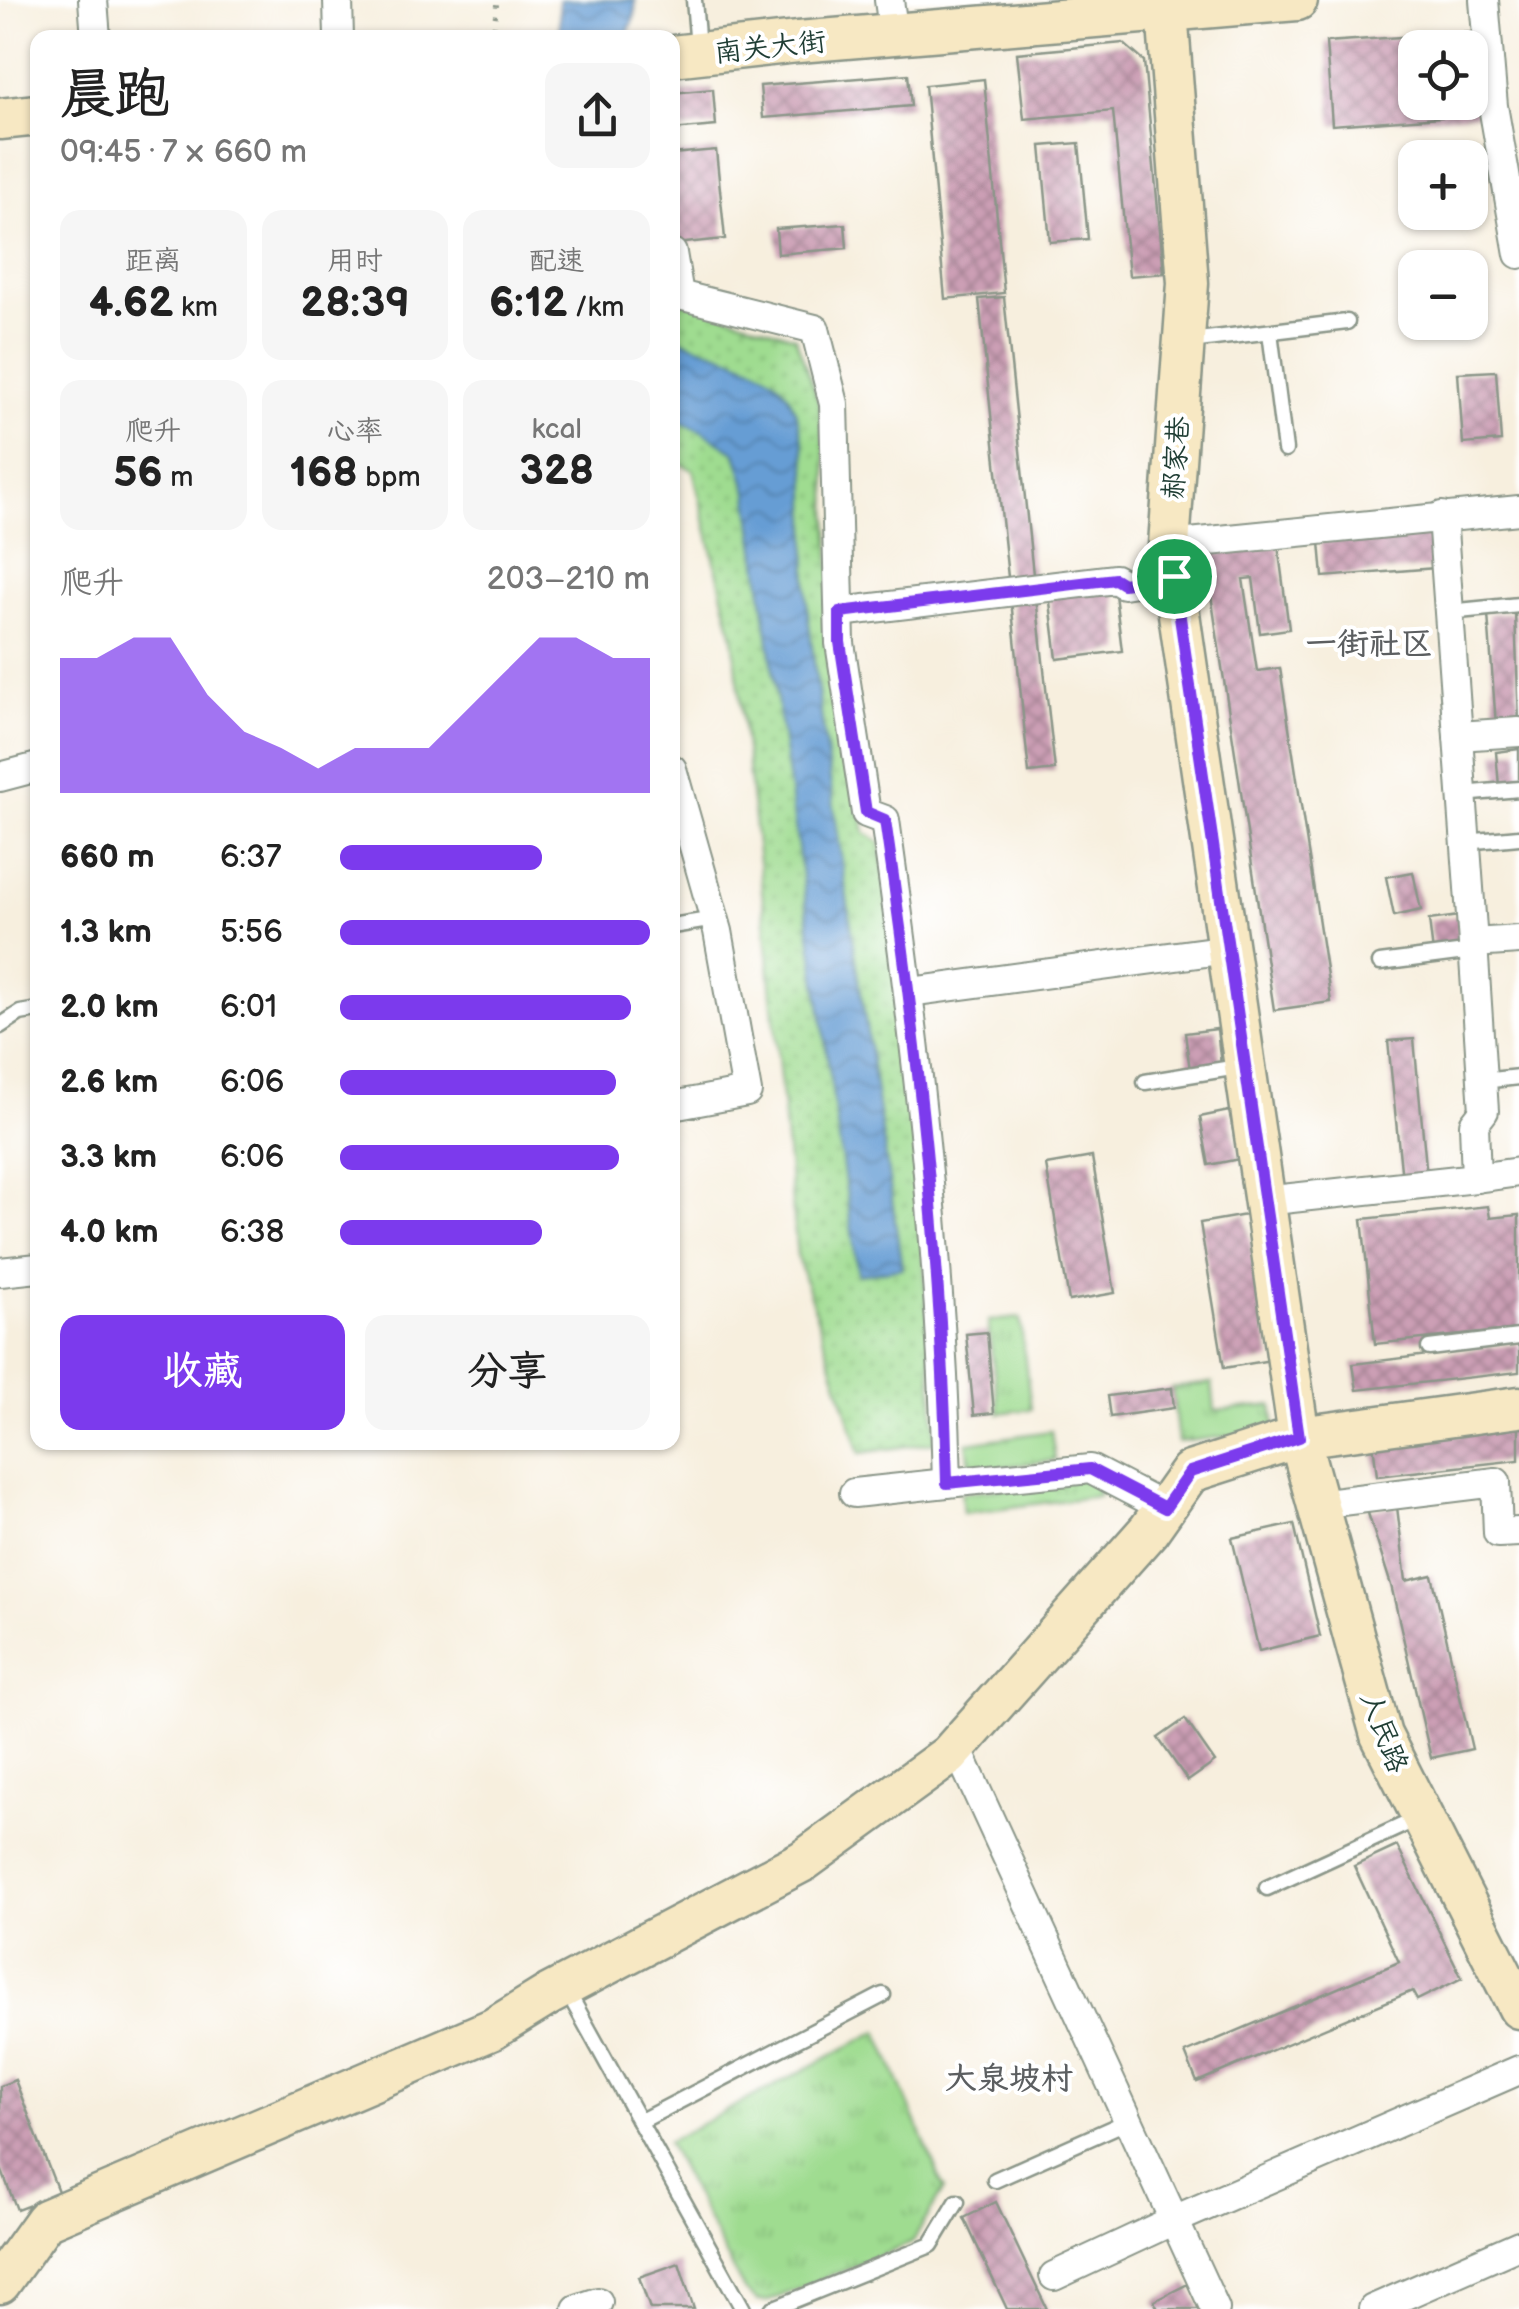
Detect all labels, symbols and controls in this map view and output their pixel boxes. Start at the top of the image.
street label: 南关大街 [713,25,828,70]
map controls [1398,30,1488,340]
button: locate [1398,30,1488,120]
text: 晨跑 [60,62,170,129]
button: share [545,63,650,168]
text: 09:45 · 7 × 660 m [60,133,307,172]
button: + [1398,140,1488,230]
text: 距离 [125,245,181,278]
text: 用时 [327,245,383,278]
text: 配速 [529,245,585,278]
button: − [1398,250,1488,340]
text: 4.62 [89,278,173,329]
text: 28:39 [300,278,410,329]
text: 6:12 [489,278,567,329]
text: km [173,291,218,324]
text: /km [567,291,624,324]
text: kcal [532,413,582,446]
street label: 郝家巷 [1157,414,1196,501]
text: 爬升 [125,415,181,448]
text: 心率 [327,415,383,448]
text: 328 [519,446,594,497]
text: 56 [113,448,163,499]
text: 168 [289,448,358,499]
text: m [163,461,194,494]
text: bpm [358,461,421,494]
pin [1132,534,1217,619]
icon: arrive [1147,549,1202,604]
text: 203–210 m [487,560,650,599]
text: 爬升 [60,564,124,603]
district label: 一街社区 [1305,625,1433,664]
text: 660 m [60,838,155,877]
text: 6:37 [220,838,281,877]
text: 1.3 km [60,913,152,952]
text: 5:56 [220,913,283,952]
text: 2.0 km [60,988,159,1027]
text: 6:01 [220,988,277,1027]
text: 2.6 km [60,1063,158,1102]
text: 6:06 [220,1063,284,1102]
text: 3.3 km [60,1138,157,1177]
text: 6:06 [220,1138,284,1177]
text: 4.0 km [60,1213,159,1252]
text: 6:38 [220,1213,284,1252]
button: 收藏 [60,1315,345,1430]
button: 分享 [365,1315,650,1430]
street label: 人民路 [1353,1687,1414,1778]
district label: 大泉坡村 [945,2060,1073,2099]

